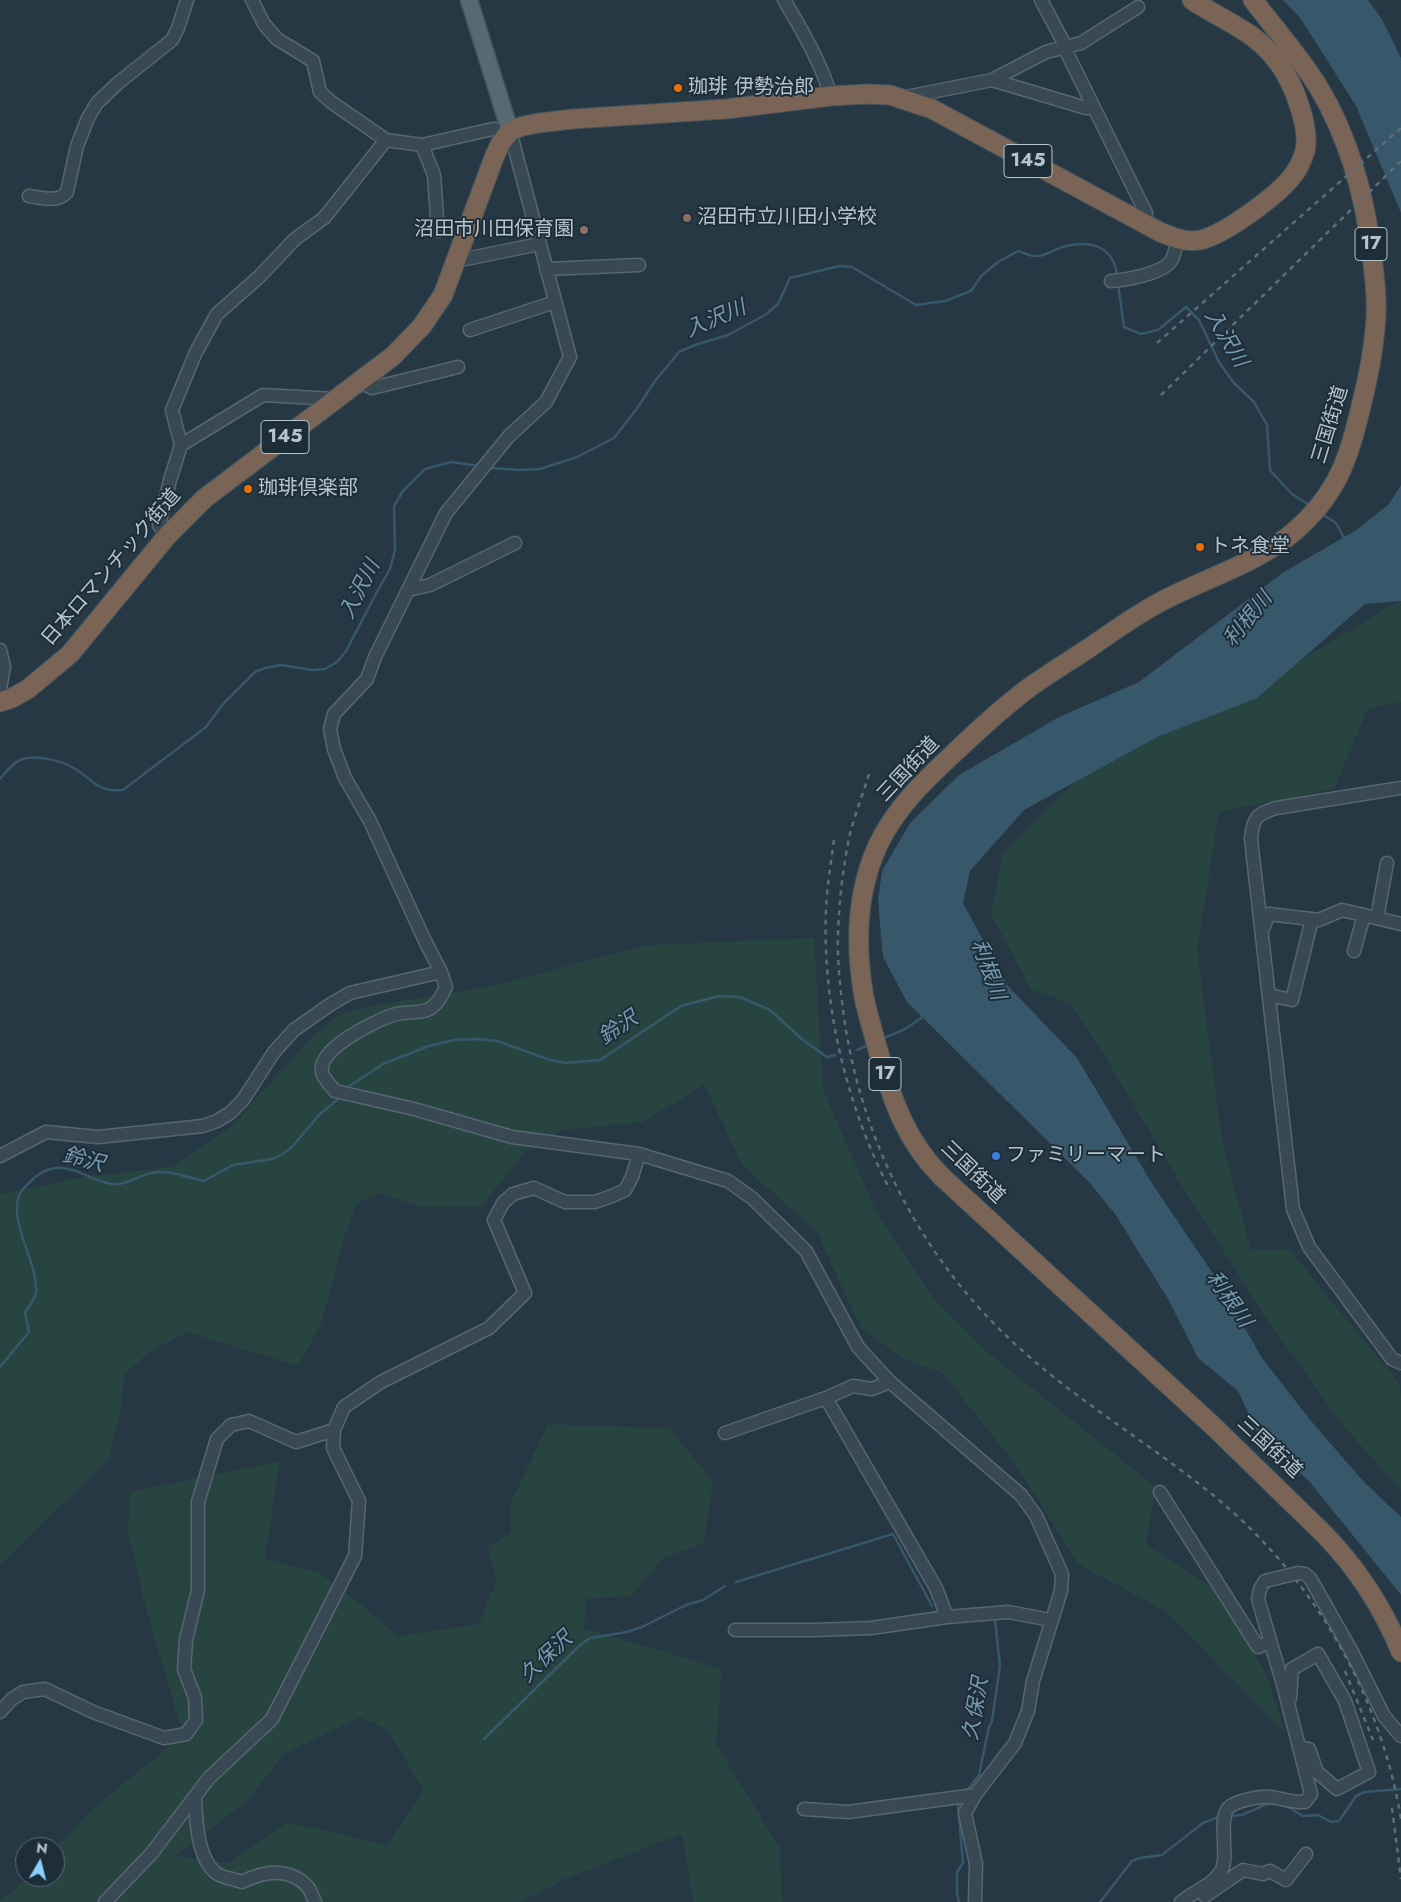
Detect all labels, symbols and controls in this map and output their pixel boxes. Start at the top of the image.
place label: 珈琲 伊勢治郎 [688,76,814,100]
marker: 珈琲 伊勢治郎 [672,82,684,94]
road number: 145 [1004,144,1052,178]
place label: 沼田市立川田小学校 [697,206,877,230]
marker: 沼田市立川田小学校 [681,212,693,224]
place label: 沼田市川田保育園 [414,218,574,242]
marker: 沼田市川田保育園 [578,224,590,236]
road number: 17 [1355,228,1387,260]
water label: 入沢川 [682,296,750,344]
water label: 入沢川 [1198,306,1252,372]
street label: 三国街道 [1308,383,1354,467]
road number: 145 [261,421,309,454]
place label: 珈琲倶楽部 [258,477,358,501]
marker: 珈琲倶楽部 [242,483,254,495]
street label: 日本ロマンチック街道 [37,485,187,651]
place label: トネ食堂 [1210,535,1290,559]
marker: トネ食堂 [1194,541,1206,553]
water label: 入沢川 [335,556,387,624]
water label: 利根川 [1219,588,1279,652]
street label: 三国街道 [873,733,945,807]
water label: 利根川 [964,936,1010,1004]
water label: 鈴沢 [595,1007,643,1051]
road number: 17 [869,1058,901,1090]
street label: 三国街道 [935,1137,1009,1209]
water label: 鈴沢 [60,1144,106,1178]
place label: ファミリーマート [1006,1144,1166,1168]
marker: ファミリーマート [990,1150,1002,1162]
water label: 利根川 [1200,1267,1256,1333]
street label: 三国街道 [1232,1412,1306,1484]
water label: 久保沢 [515,1627,579,1689]
water label: 久保沢 [959,1676,995,1742]
north arrow [15,1837,65,1887]
text: N [35,1837,49,1859]

